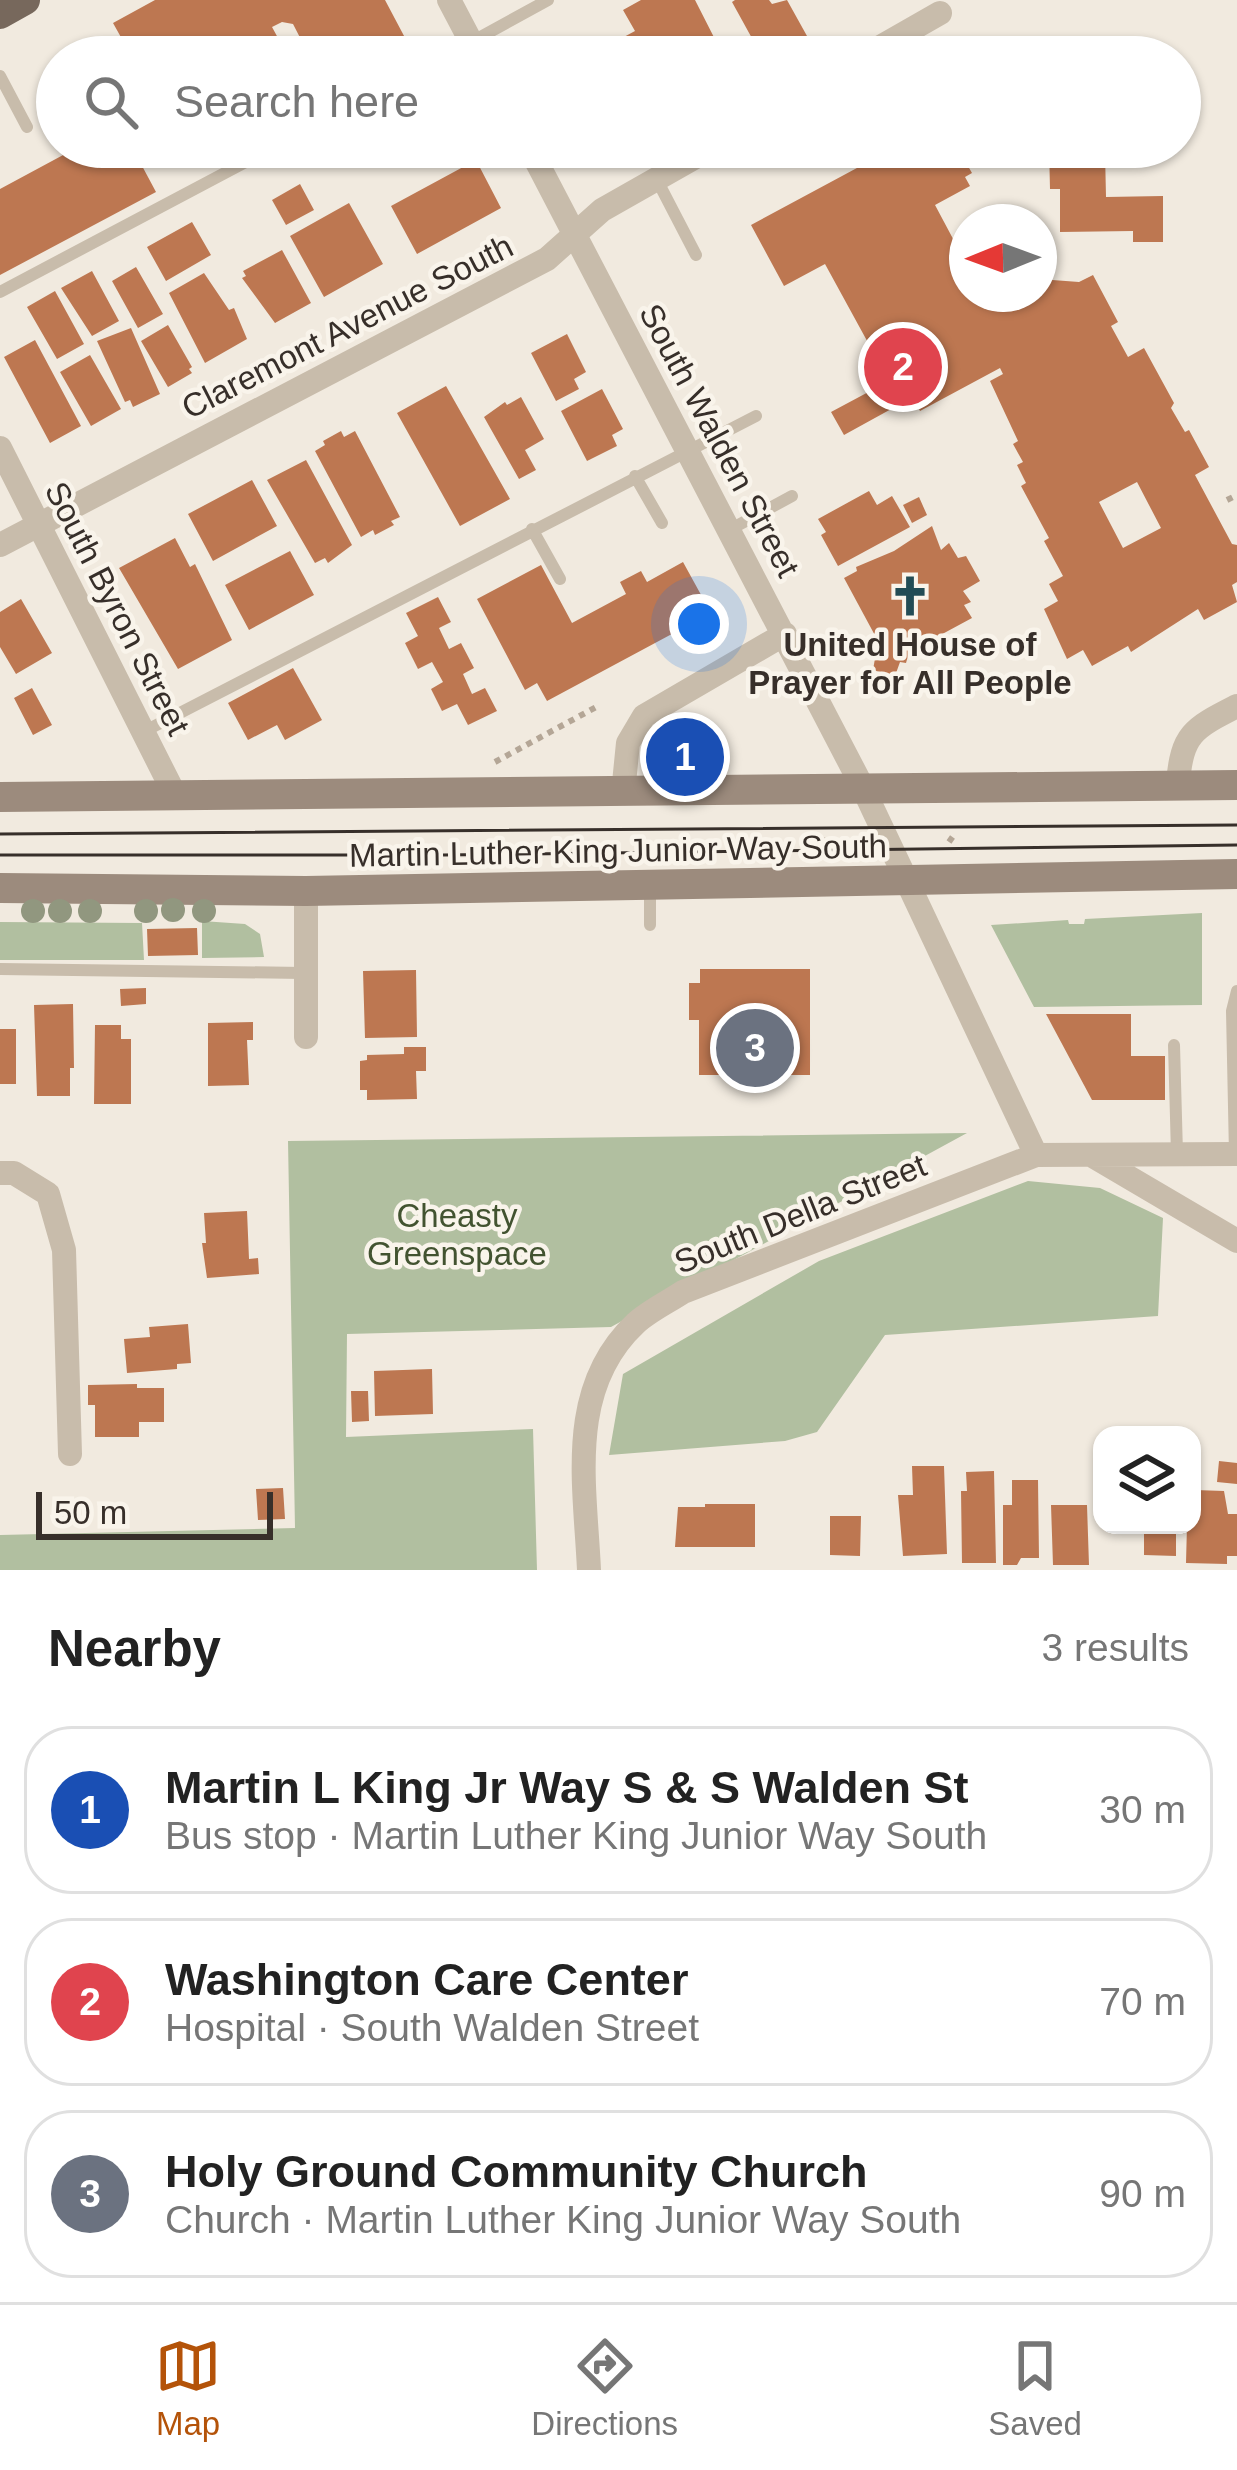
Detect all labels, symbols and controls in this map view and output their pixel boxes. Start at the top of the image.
search box [36,36,1201,168]
icon: search [78,69,144,135]
text: Search here [174,76,419,127]
north arrow [949,204,1057,312]
street label: Claremont Avenue South [176,227,519,426]
street label: South Walden Street [632,298,807,583]
pin: 2 [864,322,942,412]
street label: South Byron Street [38,476,197,741]
church icon: United House of Prayer for All People [887,573,933,619]
your location [669,594,729,654]
place label: United House of Prayer for All People [748,626,1072,701]
pin: 1 [646,712,724,802]
street label: Martin Luther King Junior Way South [349,827,887,874]
pin: 3 [716,1003,794,1093]
street label: South Della Street [669,1146,931,1281]
park label: Cheasty Greenspace [367,1197,547,1272]
map controls [1093,1426,1201,1534]
button: layers [1093,1426,1201,1534]
scale bar [36,1486,273,1539]
text: 50 m [54,1494,127,1531]
text: Nearby [48,1620,221,1677]
text: 3 results [1042,1626,1189,1669]
text: Martin L King Jr Way S & S Walden St [165,1762,968,1813]
text: 1 [79,1788,101,1831]
text: 30 m [1099,1788,1186,1831]
text: Bus stop · Martin Luther King Junior Way South [165,1814,987,1857]
text: Washington Care Center [165,1954,688,2005]
text: 2 [79,1980,101,2023]
text: 70 m [1099,1980,1186,2023]
text: Hospital · South Walden Street [165,2006,699,2049]
text: Holy Ground Community Church [165,2146,868,2197]
text: 3 [79,2172,101,2215]
text: 90 m [1099,2172,1186,2215]
text: Church · Martin Luther King Junior Way South [165,2198,961,2241]
tab: Map [155,2333,221,2443]
tab: Directions [531,2333,678,2443]
tab: Saved [988,2333,1082,2443]

